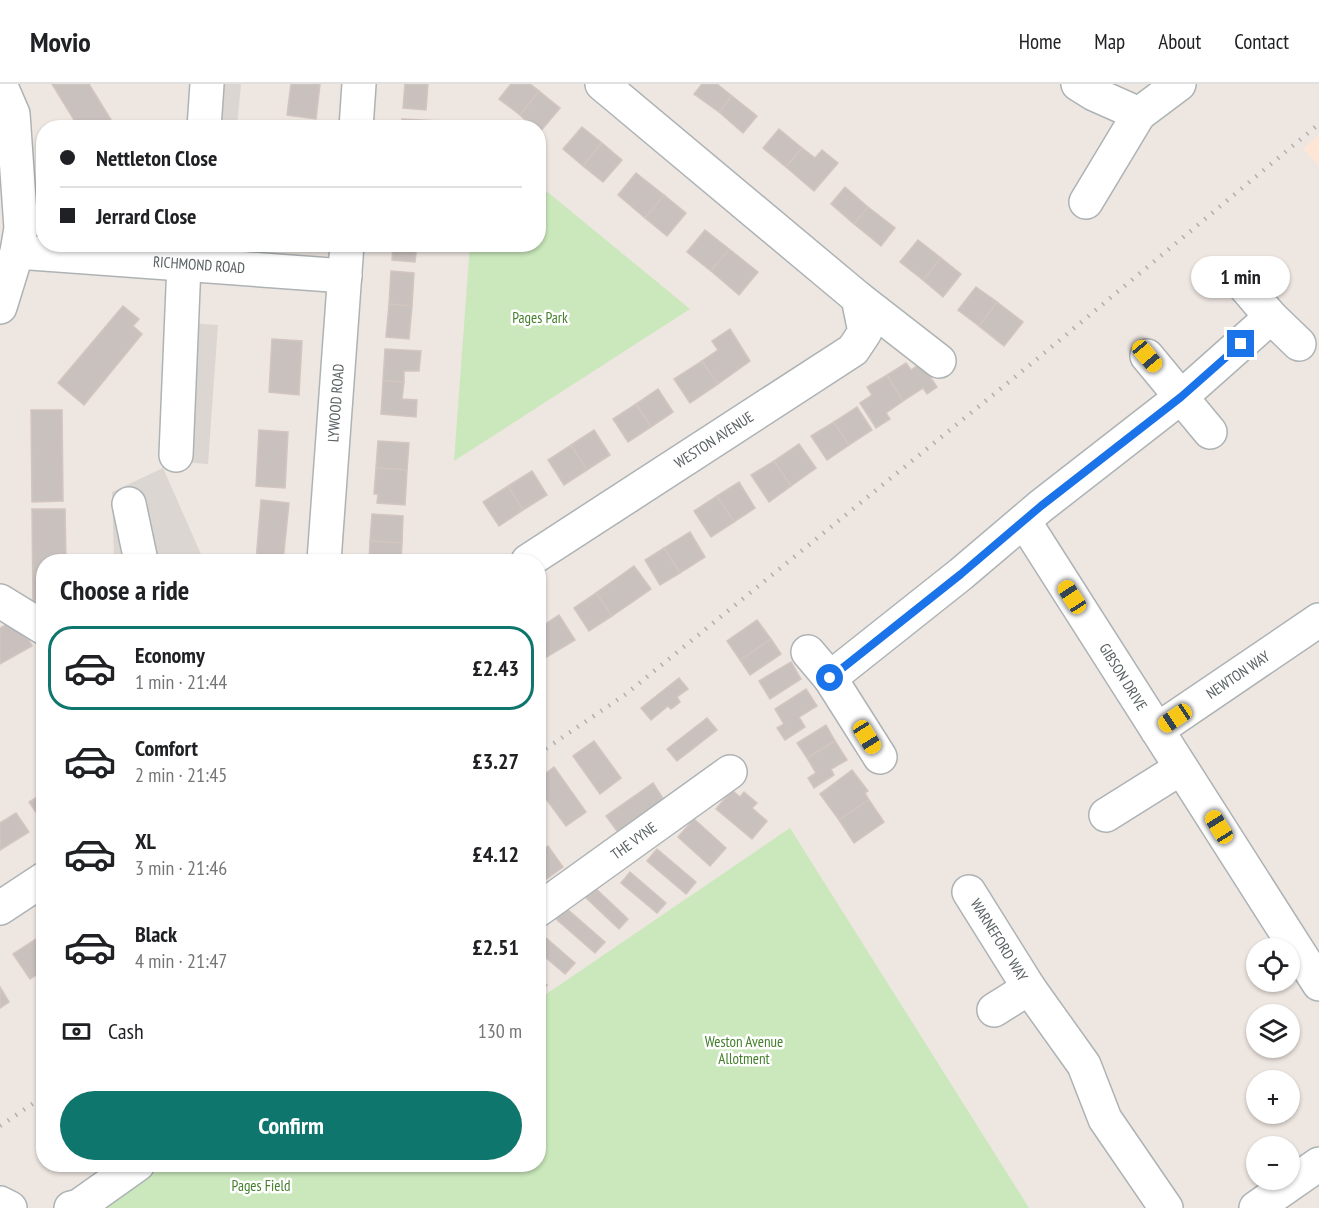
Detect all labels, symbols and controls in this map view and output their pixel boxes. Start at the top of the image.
text: Movio [30,23,91,60]
text: Home [1019,28,1061,55]
text: Map [1094,28,1125,55]
text: About [1158,28,1201,55]
text: Contact [1234,28,1289,55]
text: Nettleton Close [96,144,217,172]
text: Jerrard Close [96,202,197,230]
street label: RICHMOND ROAD [152,252,246,277]
callout: 1 min [1192,257,1290,299]
text: 1 min [1220,264,1261,290]
park label: Pages Park [512,308,568,327]
route end [1227,330,1254,357]
car [1129,336,1165,376]
street label: LYWOOD ROAD [323,363,348,443]
street label: WESTON AVENUE [671,407,757,472]
text: Choose a ride [60,573,189,607]
car [1055,577,1089,617]
street label: GIBSON DRIVE [1095,640,1152,714]
icon: car [63,641,117,695]
text: Economy [135,641,205,669]
street label: NEWTON WAY [1202,646,1273,703]
text: £2.43 [472,654,519,682]
route start [816,664,843,691]
text: 1 min · 21:44 [135,669,227,695]
car [1155,700,1195,736]
car [850,717,884,757]
icon: car [63,734,117,788]
text: Comfort [135,734,198,762]
text: £3.27 [472,747,519,775]
text: 2 min · 21:45 [135,762,227,788]
car [1202,807,1236,847]
street label: THE VYNE [607,818,660,864]
icon: car [63,827,117,881]
text: XL [135,827,156,855]
text: £4.12 [472,840,519,868]
text: 3 min · 21:46 [135,855,227,881]
street label: WARNEFORD WAY [967,895,1032,985]
icon: car [63,920,117,974]
text: Black [135,920,177,948]
text: £2.51 [472,933,519,961]
map controls [1246,938,1300,1190]
button: locate [1246,938,1300,992]
text: 4 min · 21:47 [135,948,227,974]
button: layers [1246,1004,1300,1058]
icon: cash [60,1015,93,1048]
text: Cash [108,1017,144,1045]
text: 130 m [478,1018,522,1044]
park label: Weston Avenue Allotment [705,1032,783,1068]
button: + [1246,1070,1300,1124]
button: Confirm [60,1091,522,1160]
button: − [1246,1136,1300,1190]
park label: Pages Field [232,1176,290,1195]

